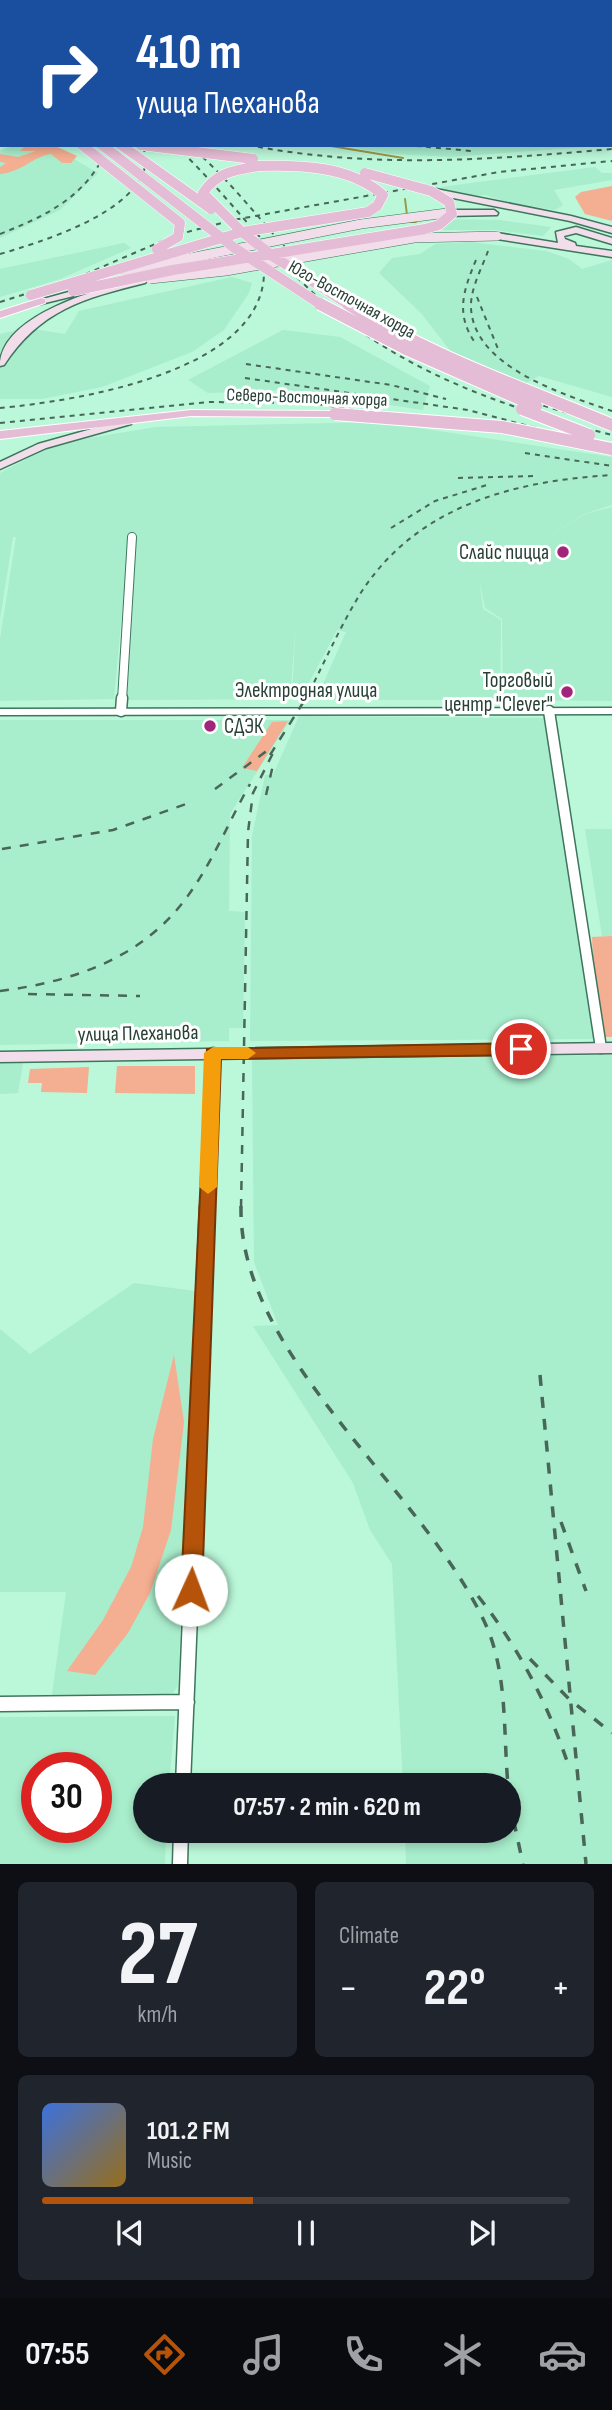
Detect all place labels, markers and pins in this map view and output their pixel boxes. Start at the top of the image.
place label: Слайс пицца [459,540,549,565]
marker: Слайс пицца [555,544,571,560]
place label: Торговый центр "Clever" [444,668,553,717]
marker: Торговый центр "Clever" [559,684,575,700]
place label: СДЭК [224,714,264,739]
marker: СДЭК [202,718,218,734]
pin [491,1019,551,1079]

